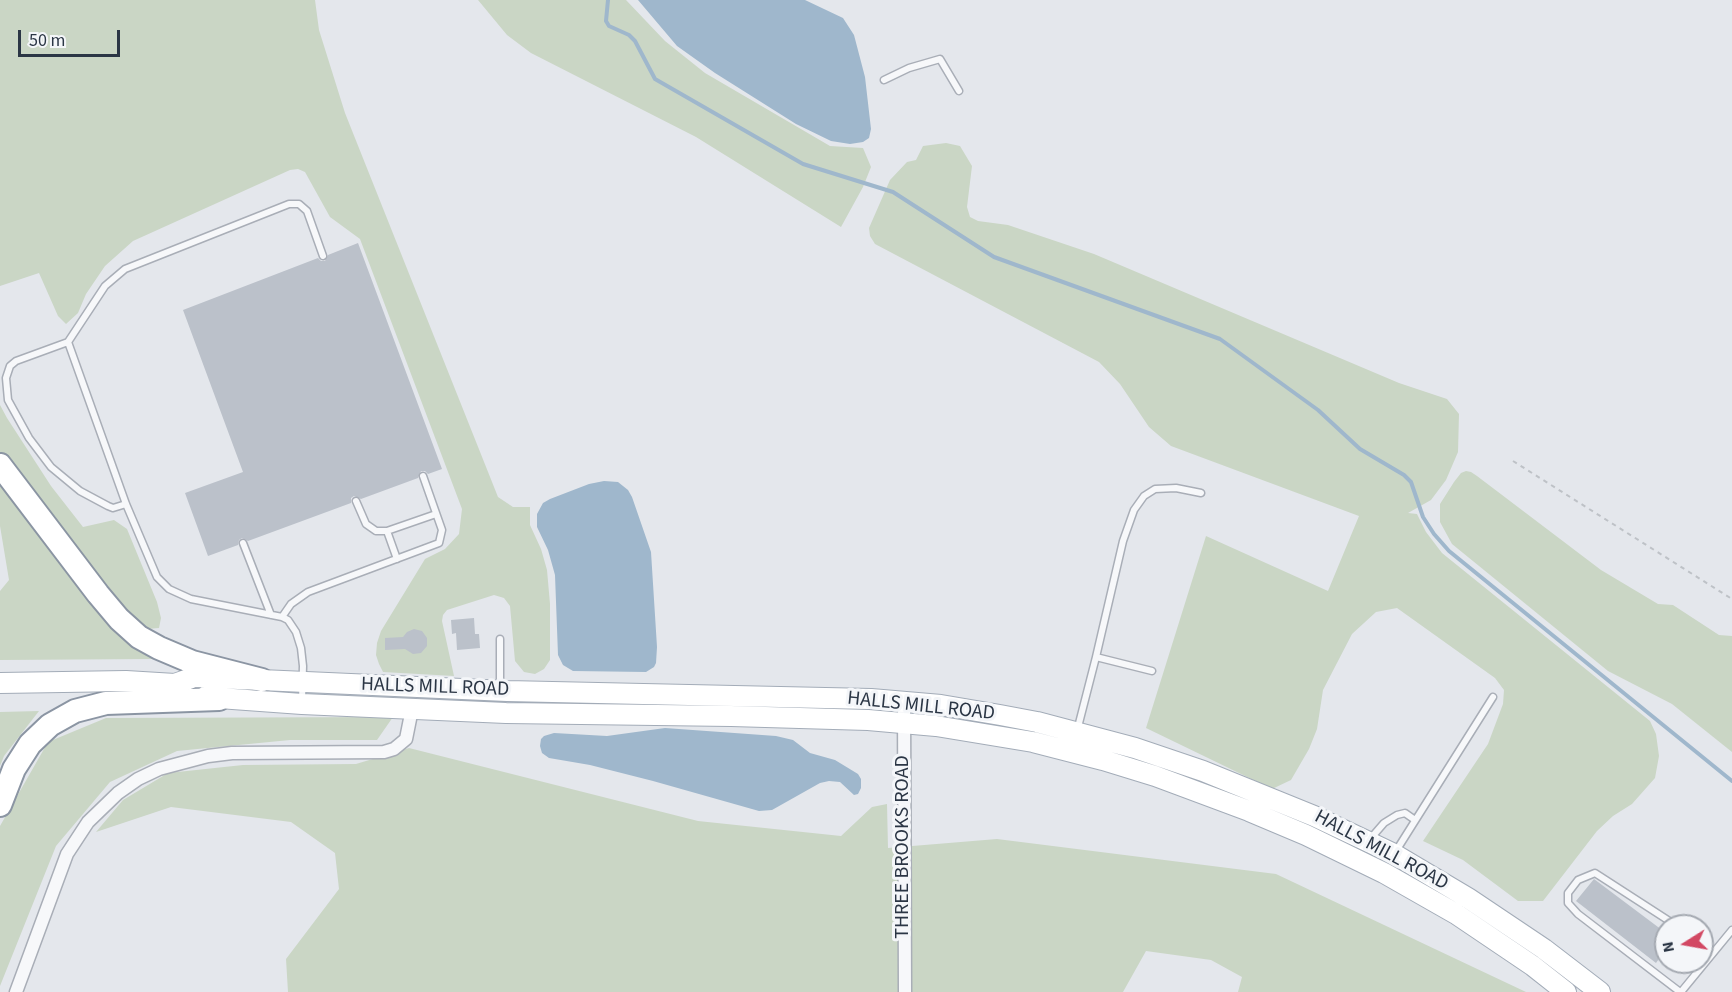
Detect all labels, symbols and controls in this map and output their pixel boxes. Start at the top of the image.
scale bar [21,18,123,56]
text: 50 m [29,28,65,53]
street label: HALLS MILL ROAD [360,673,510,703]
street label: HALLS MILL ROAD [846,687,996,727]
street label: THREE BROOKS ROAD [892,755,916,939]
street label: HALLS MILL ROAD [1310,806,1452,896]
north arrow [1654,914,1714,974]
text: N [1656,940,1680,954]

